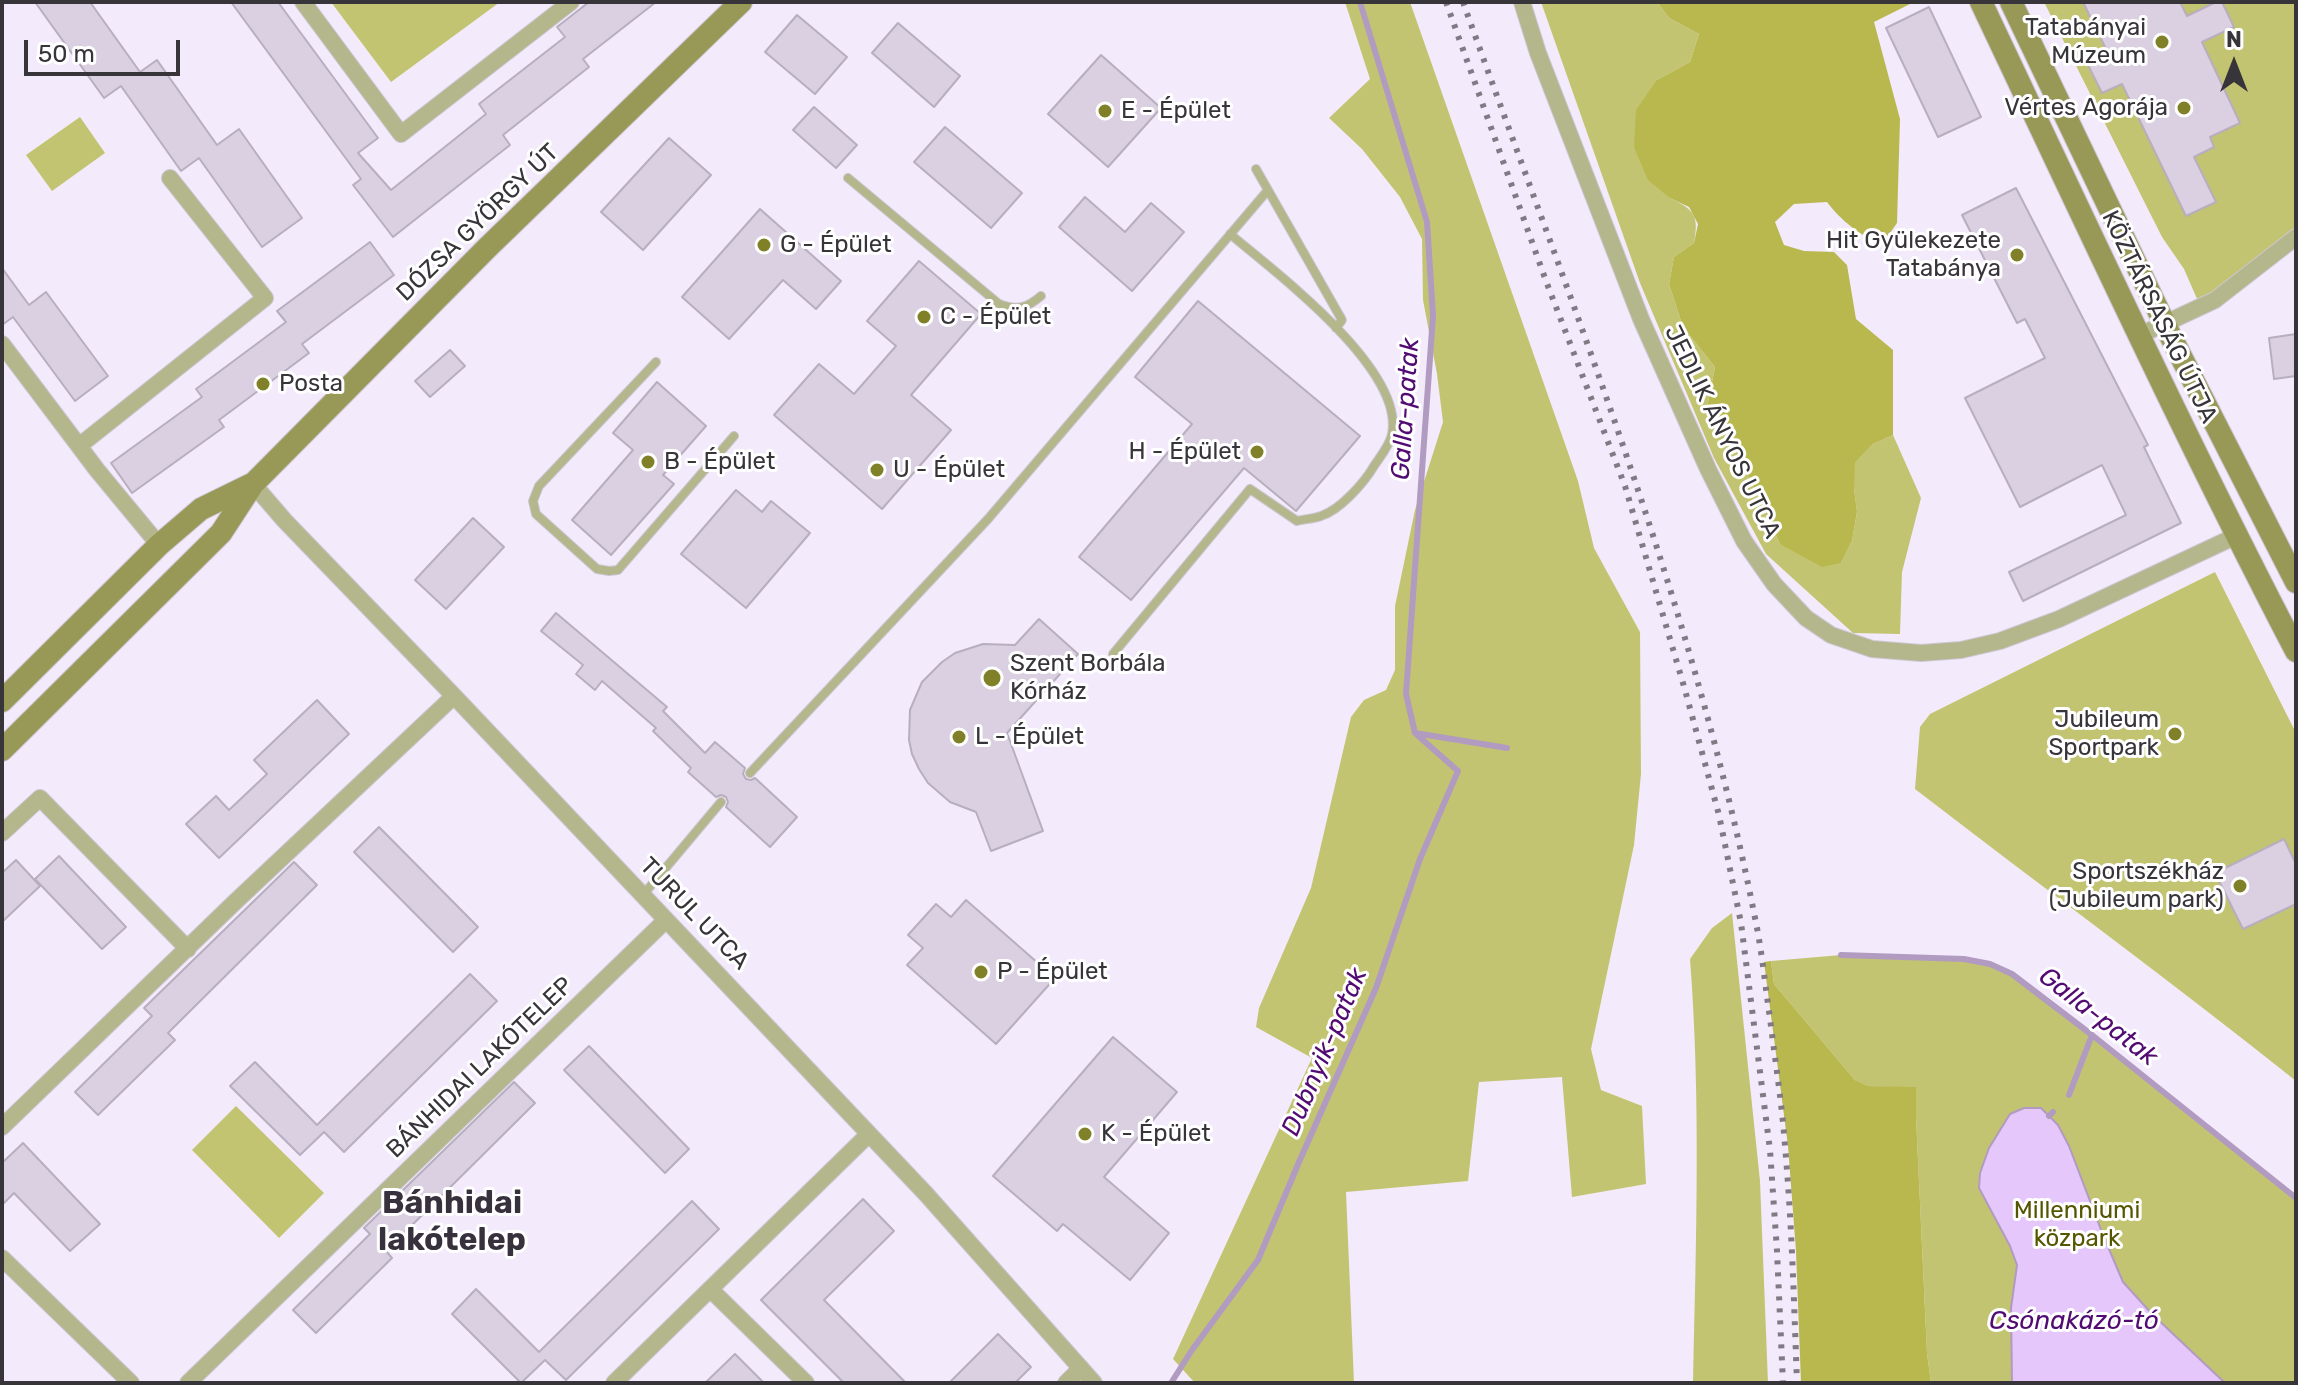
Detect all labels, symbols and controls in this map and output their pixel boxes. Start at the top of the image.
place label: Tatabányai Múzeum [2025,14,2146,70]
scale bar [28,24,184,74]
north arrow [2194,24,2274,104]
text: N [2226,26,2242,53]
marker: Tatabányai Múzeum [2153,33,2171,51]
text: 50 m [38,40,95,68]
place label: Vértes Agorája [2004,94,2168,122]
place label: E - Épület [1121,97,1231,125]
marker: Vértes Agorája [2175,99,2193,117]
marker: E - Épület [1096,102,1114,120]
street label: DÓZSA GYÖRGY ÚT [391,138,565,308]
street label: KÖZTÁRSASÁG ÚTJA [2095,206,2223,428]
place label: Hit Gyülekezete Tatabánya [1826,227,2001,283]
place label: G - Épület [780,231,892,259]
marker: G - Épület [755,236,773,254]
marker: Hit Gyülekezete Tatabánya [2008,246,2026,264]
place label: C - Épület [940,303,1051,331]
marker: C - Épület [915,308,933,326]
street label: JEDLIK ÁNYOS UTCA [1658,321,1786,543]
water label: Galla-patak [1385,337,1427,481]
place label: Posta [279,370,343,398]
marker: Posta [254,375,272,393]
place label: H - Épület [1129,438,1241,466]
marker: H - Épület [1248,443,1266,461]
place label: B - Épület [664,448,775,476]
marker: B - Épület [639,453,657,471]
place label: U - Épület [893,456,1005,484]
marker: U - Épület [868,461,886,479]
place label: Szent Borbála Kórház [1010,650,1166,706]
marker: Szent Borbála Kórház [981,667,1003,689]
place label: Jubileum Sportpark [2048,706,2159,762]
place label: L - Épület [975,723,1084,751]
marker: Jubileum Sportpark [2166,725,2184,743]
marker: L - Épület [950,728,968,746]
street label: TURUL UTCA [633,852,755,976]
place label: Sportszékház (Jubileum park) [2049,858,2224,914]
marker: Sportszékház (Jubileum park) [2231,877,2249,895]
place label: P - Épület [997,958,1108,986]
water label: Galla-patak [2032,961,2164,1073]
marker: P - Épület [972,963,990,981]
water label: Dubnyik-patak [1276,963,1374,1141]
street label: BÁNHIDAI LAKÓTELEP [381,972,579,1164]
place label: K - Épület [1101,1120,1211,1148]
marker: K - Épület [1076,1125,1094,1143]
district label: Bánhidai lakótelep [378,1185,526,1260]
park label: Millenniumi közpark [2014,1197,2140,1253]
water label: Csónakázó-tó [1989,1305,2159,1337]

